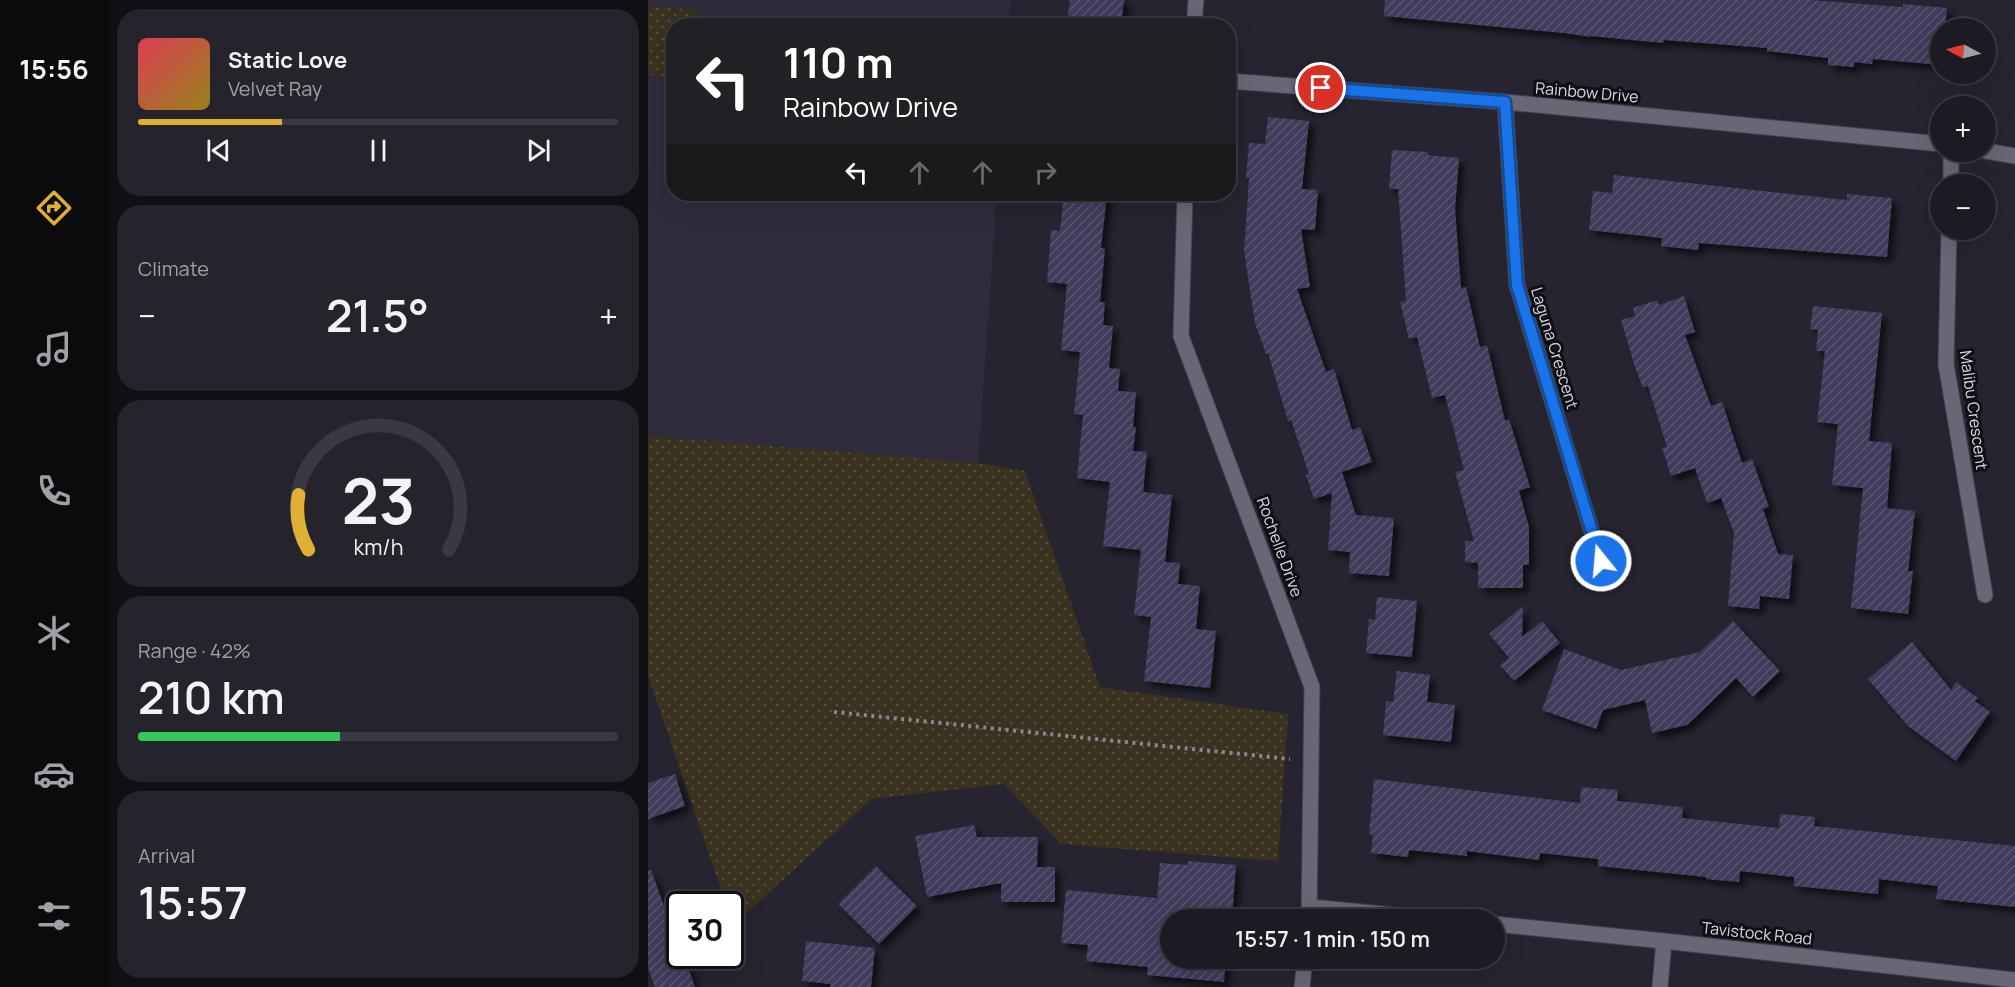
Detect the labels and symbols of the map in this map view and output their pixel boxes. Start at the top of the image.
north arrow [1930,18,1996,84]
pin [1295,62,1346,113]
street label: Rainbow Drive [1534,77,1640,107]
street label: Laguna Crescent [1526,284,1584,412]
street label: Malibu Crescent [1955,349,1993,471]
street label: Rochelle Drive [1252,494,1308,600]
position arrow [1569,529,1633,593]
speed limit sign: 30 [666,891,744,969]
street label: Tavistock Road [1701,916,1813,950]

